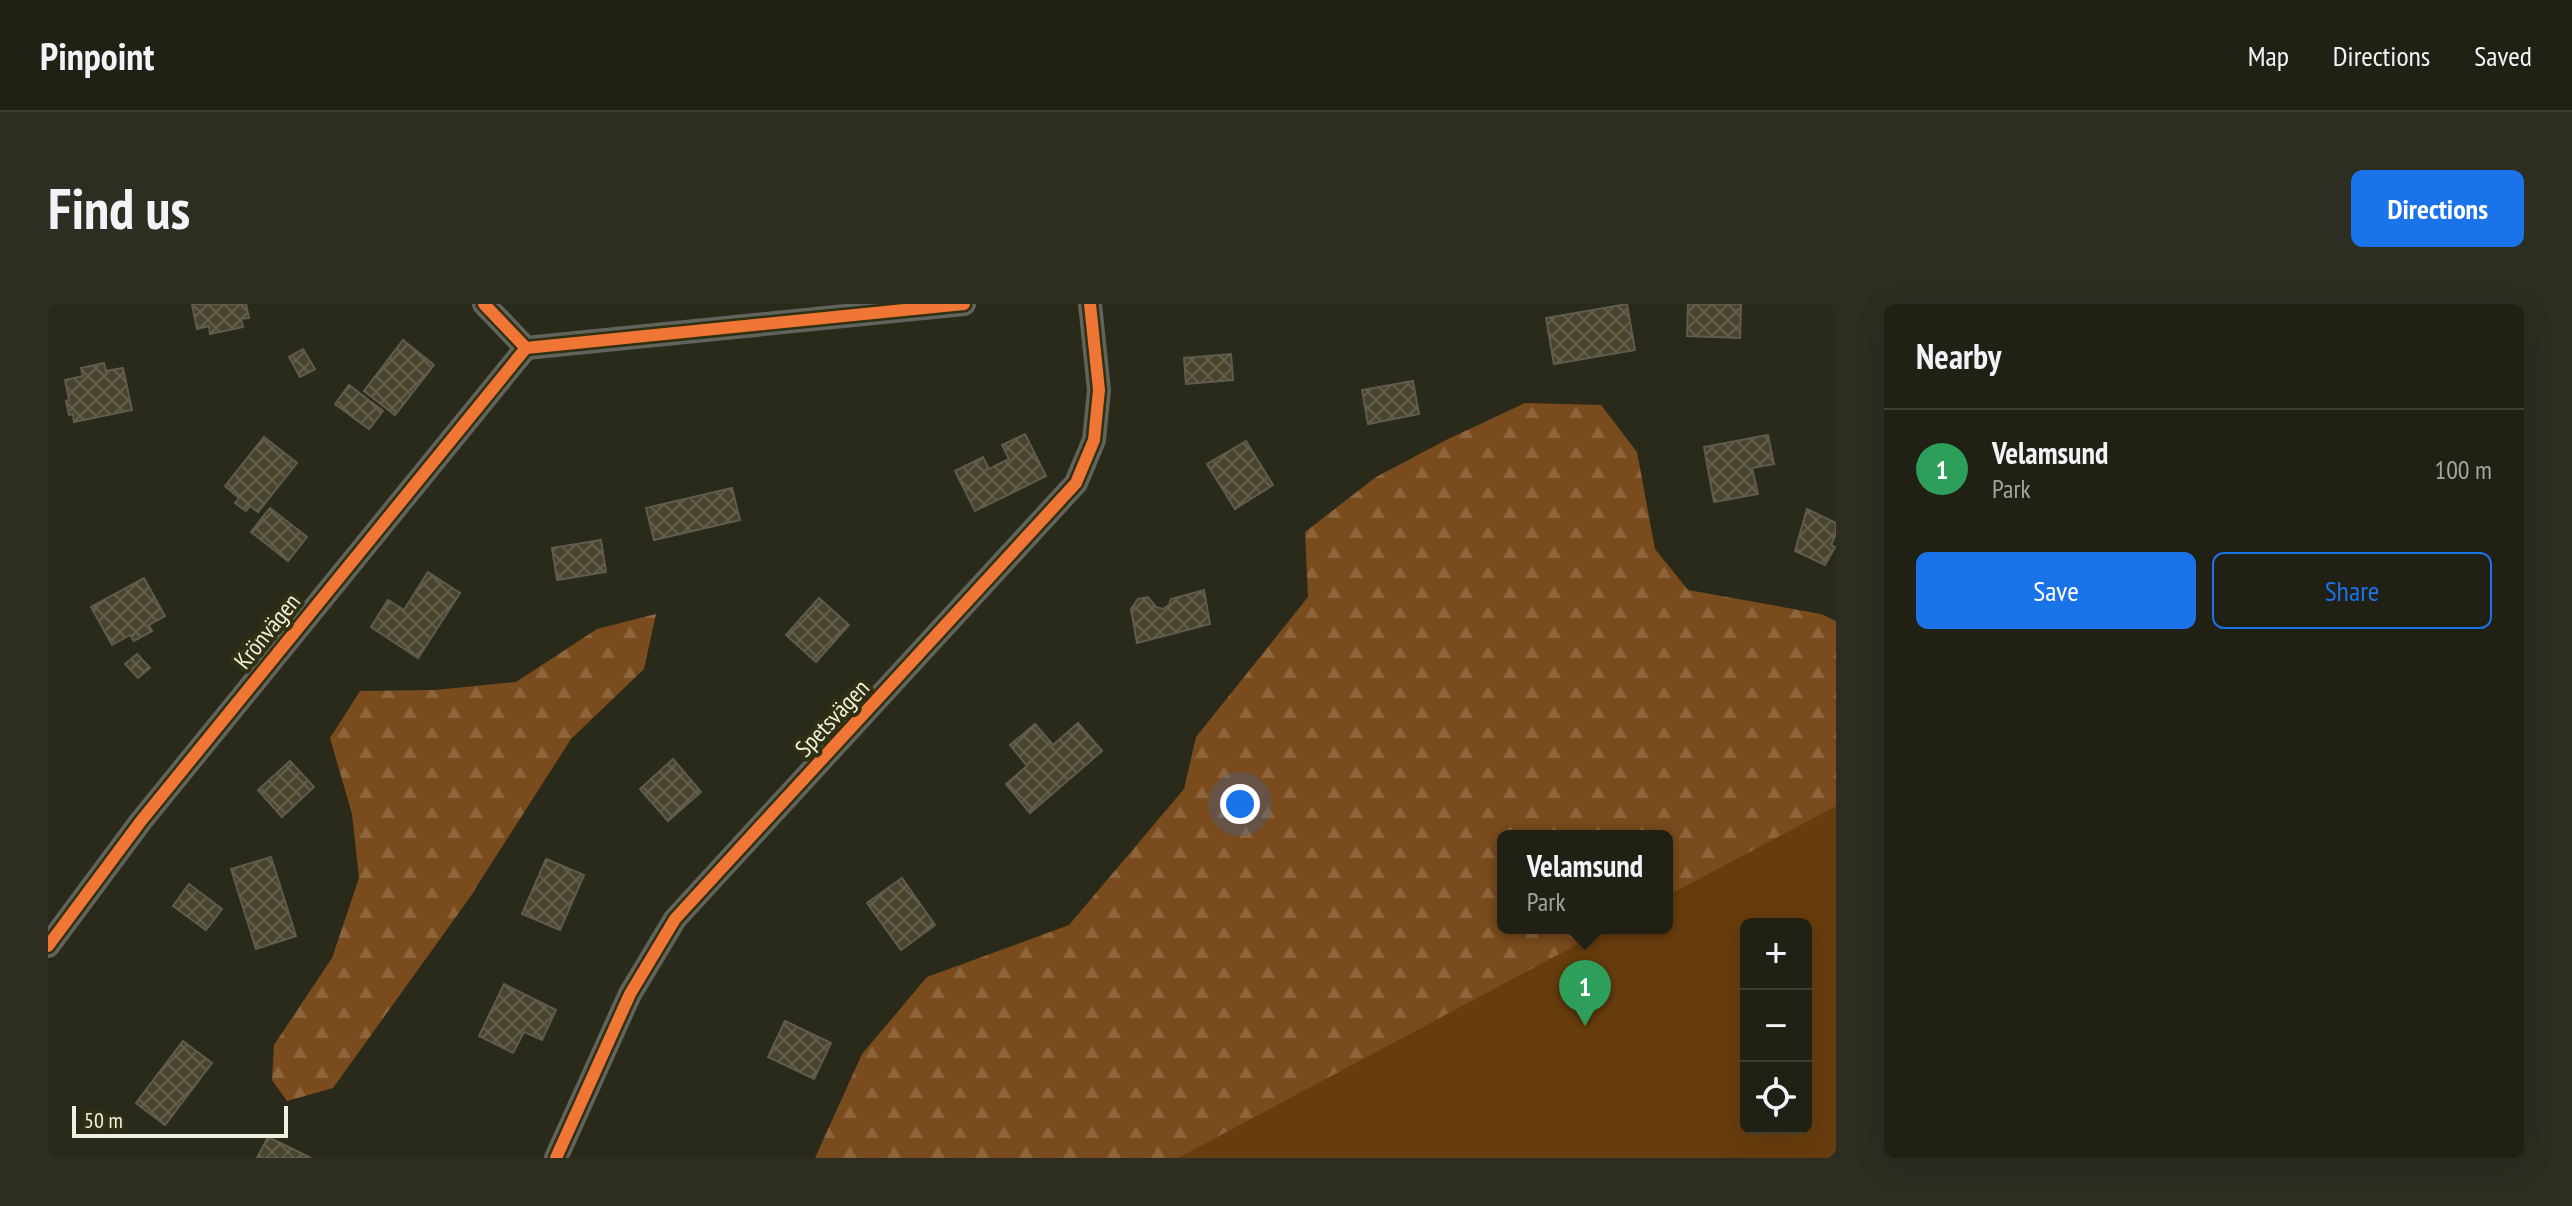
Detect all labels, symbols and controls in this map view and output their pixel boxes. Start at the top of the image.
text: Pinpoint [40,31,154,80]
text: Map [2248,37,2289,74]
text: Directions [2333,37,2430,74]
text: Saved [2474,37,2532,74]
button: Directions [2351,170,2524,247]
text: Find us [48,172,190,244]
text: Nearby [1916,334,2001,378]
text: Velamsund [1992,433,2108,472]
text: 1 [1936,453,1948,486]
text: 100 m [2434,453,2492,486]
text: Park [1992,472,2031,505]
button: Save [1916,552,2196,629]
button: Share [2212,552,2492,629]
street label: Krönvägen [227,587,307,675]
street label: Spetsvägen [788,673,876,763]
your location [1220,784,1260,824]
popup [1497,830,1673,934]
text: Velamsund [1527,846,1643,885]
text: Park [1527,885,1565,918]
map controls [1740,918,1812,1134]
button: + [1740,918,1812,990]
pin: 1 [1559,960,1611,1026]
button: − [1740,990,1812,1062]
button: locate [1740,1062,1812,1134]
scale bar [72,1102,288,1138]
text: 50 m [84,1106,123,1134]

